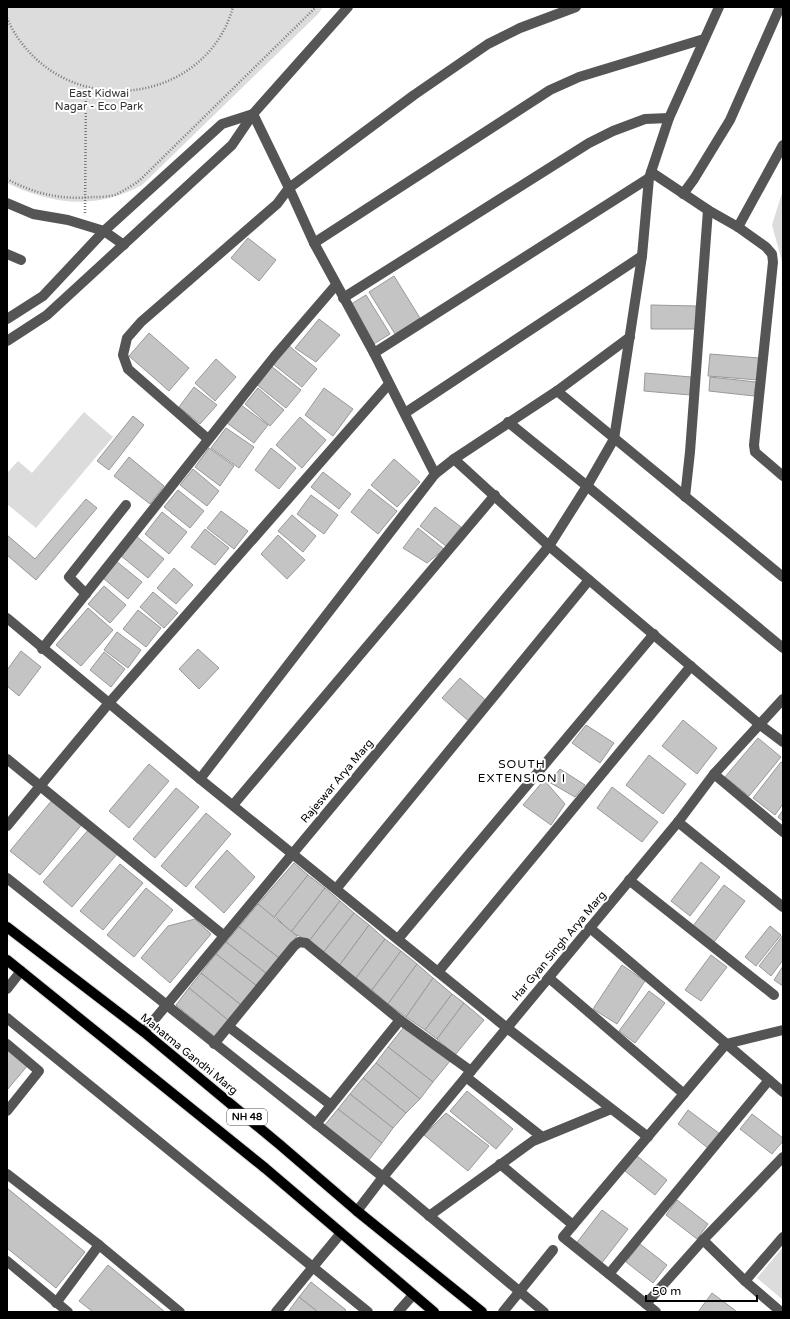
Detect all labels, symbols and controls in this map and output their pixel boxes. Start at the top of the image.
park label: East Kidwai Nagar - Eco Park [55,87,143,113]
street label: Rajeswar Arya Marg [298,736,376,825]
district label: SOUTH EXTENSION I [478,757,566,785]
street label: Har Gyan Singh Arya Marg [509,888,609,1003]
street label: Mahatma Gandhi Marg [138,1011,240,1097]
road number: NH 48 [227,1109,267,1125]
scale bar [646,1277,757,1303]
text: 50 m [652,1284,681,1298]

